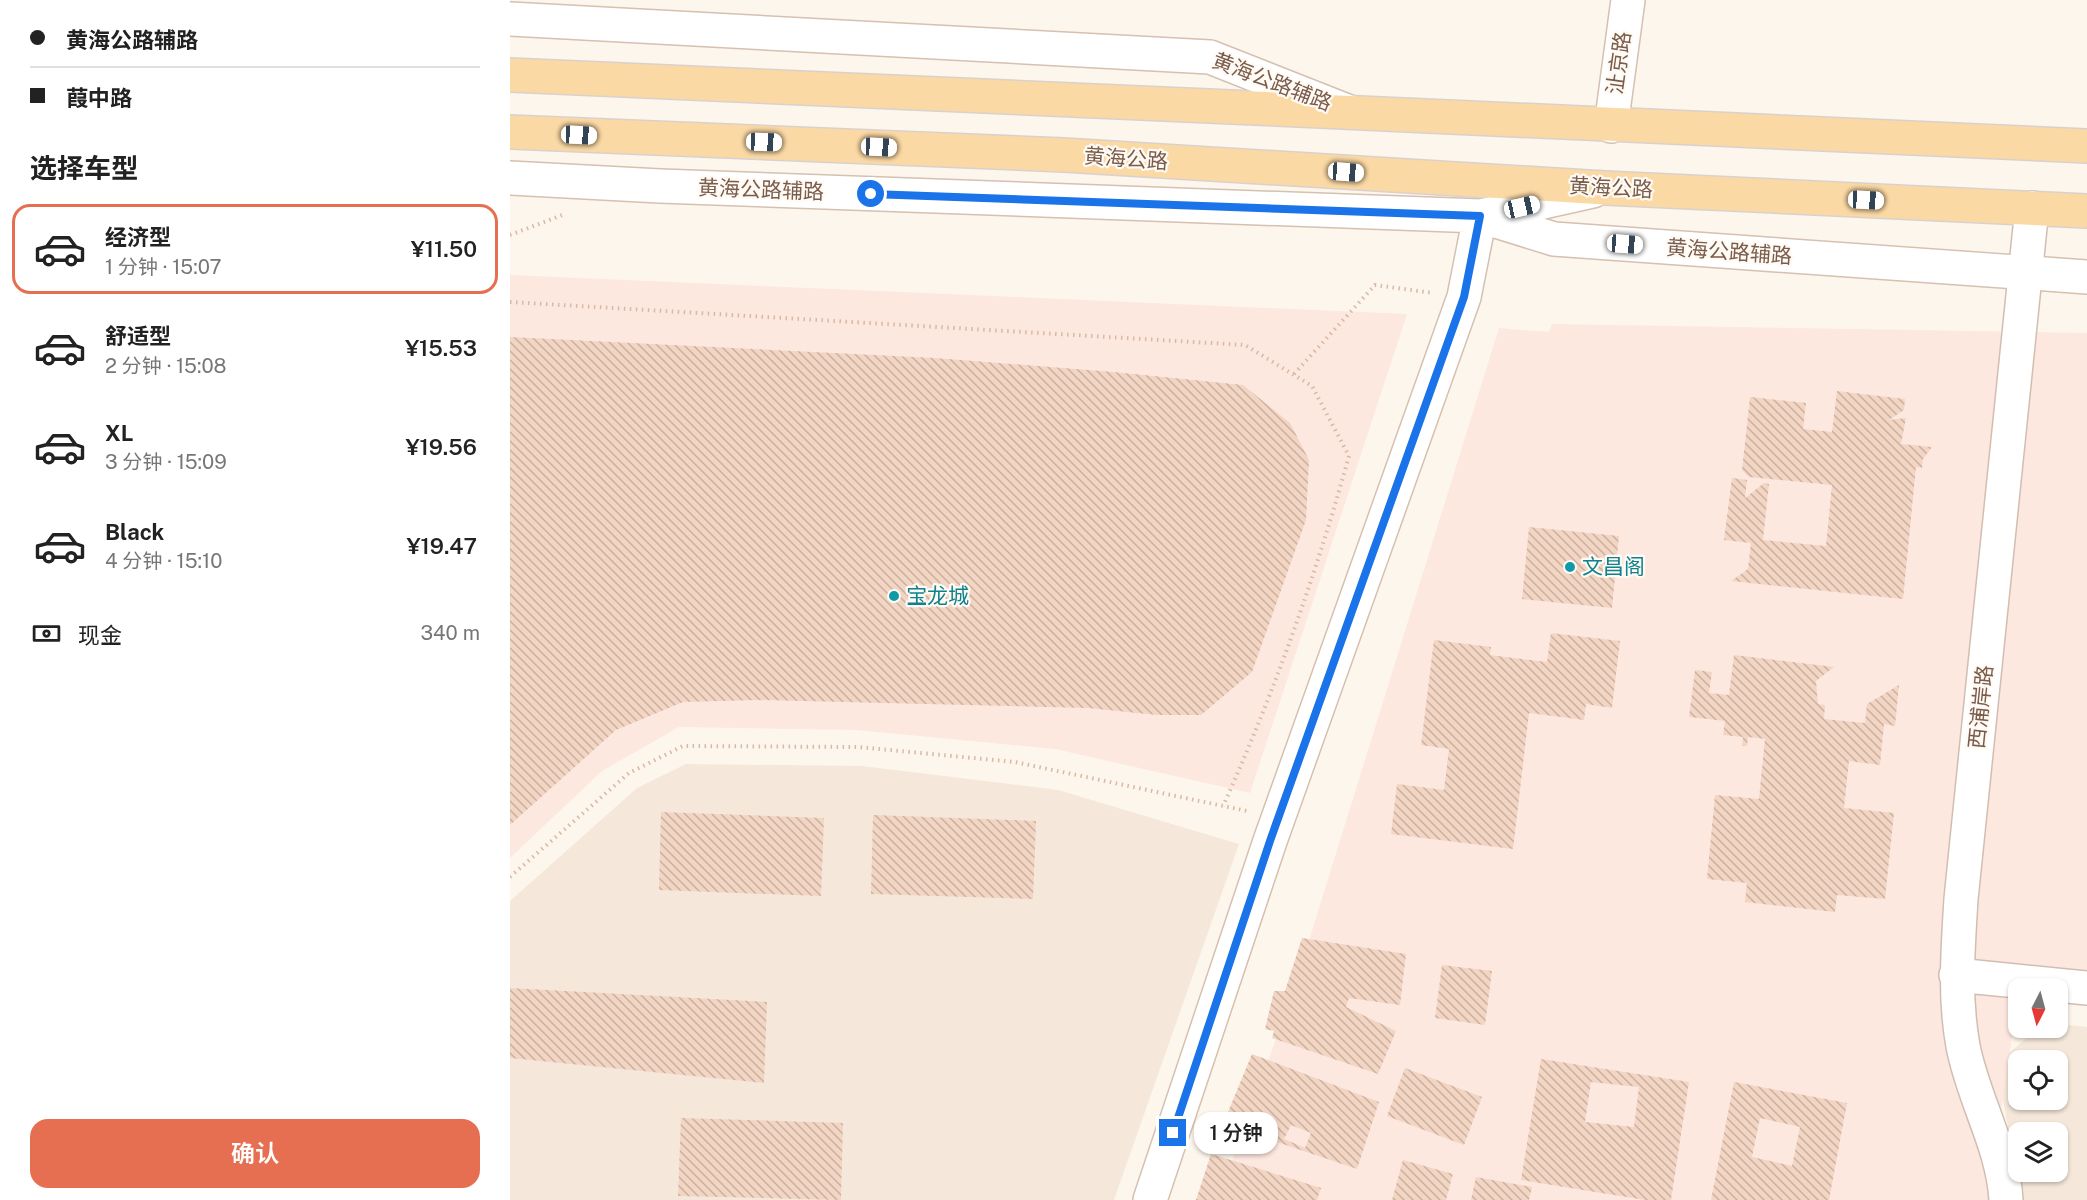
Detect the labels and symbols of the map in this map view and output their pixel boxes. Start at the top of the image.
street label: 沚京路 [1602,30,1635,96]
street label: 黄海公路辅路 [1209,47,1335,116]
car [561,125,597,145]
car [746,132,782,152]
car [861,137,897,157]
street label: 黄海公路 [1083,143,1169,174]
car [1327,162,1365,182]
street label: 黄海公路 [1568,173,1654,202]
street label: 黄海公路辅路 [698,175,824,204]
route start [857,180,884,207]
car [1848,190,1884,210]
car [1502,194,1542,220]
car [1606,234,1644,254]
street label: 黄海公路辅路 [1665,235,1793,268]
place label: 文昌阁 [1582,554,1645,579]
marker: 文昌阁 [1563,560,1577,574]
place label: 宝龙城 [906,583,969,608]
marker: 宝龙城 [887,589,901,603]
street label: 西浦岸路 [1964,664,1997,750]
north arrow [2008,978,2068,1038]
callout: 1 分钟 [1194,1112,1278,1154]
route end [1159,1119,1186,1146]

